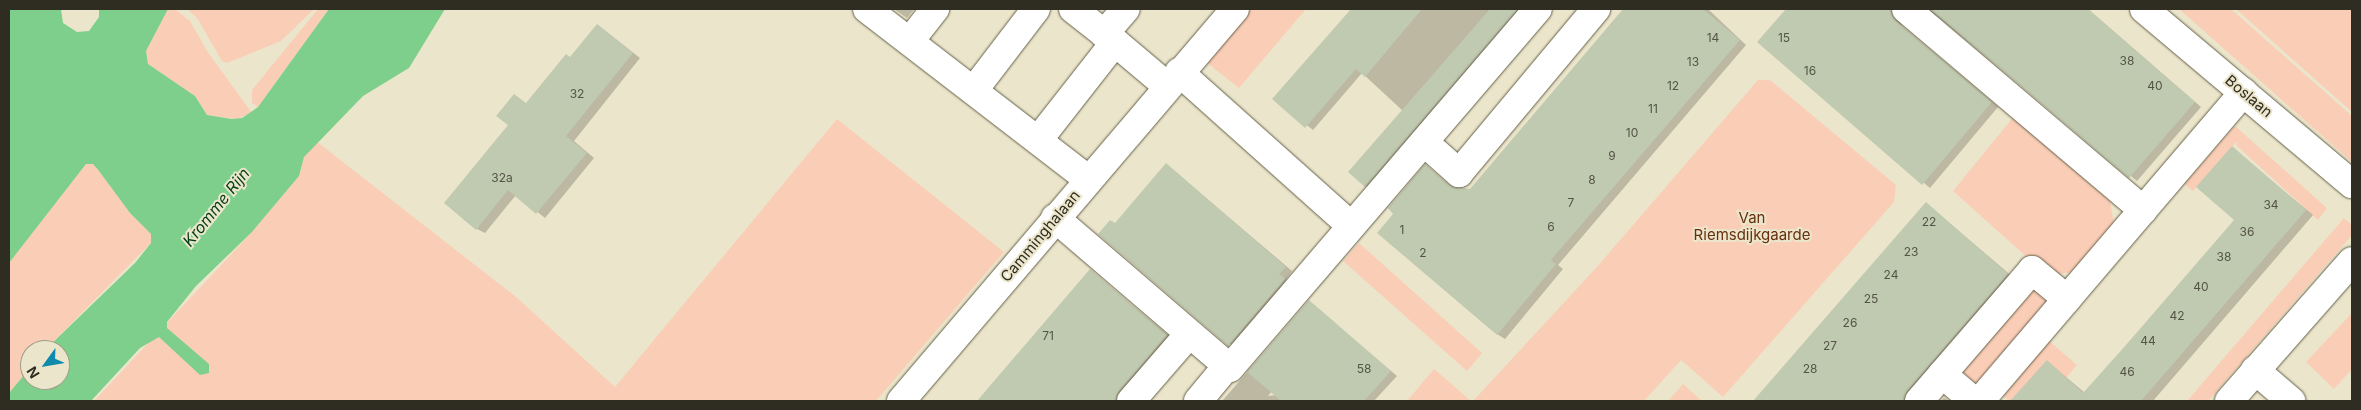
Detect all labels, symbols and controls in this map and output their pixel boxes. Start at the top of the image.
house number: 14 [1707,31,1719,45]
house number: 15 [1778,31,1790,45]
house number: 38 [2120,54,2134,68]
house number: 13 [1687,55,1699,69]
house number: 16 [1804,64,1816,78]
street label: Boslaan [2222,71,2276,121]
house number: 12 [1667,79,1679,93]
house number: 40 [2147,79,2163,93]
house number: 32 [570,87,584,101]
house number: 11 [1648,102,1658,116]
house number: 10 [1626,126,1638,140]
house number: 9 [1608,149,1616,163]
water label: Kromme Rijn [179,164,253,250]
house number: 32a [491,171,513,185]
house number: 8 [1588,173,1596,187]
street label: Camminghalaan [996,187,1084,285]
house number: 7 [1568,196,1574,210]
house number: 34 [2263,198,2279,212]
park label: Van Riemsdijkgaarde [1694,208,1810,243]
house number: 22 [1922,215,1936,229]
house number: 6 [1547,220,1555,234]
house number: 1 [1400,223,1404,237]
house number: 36 [2240,225,2254,239]
house number: 23 [1904,245,1918,259]
house number: 2 [1419,246,1427,260]
house number: 38 [2217,250,2231,264]
house number: 24 [1884,268,1898,282]
house number: 40 [2193,280,2209,294]
house number: 25 [1864,292,1878,306]
house number: 42 [2169,309,2185,323]
house number: 26 [1843,316,1857,330]
house number: 71 [1042,329,1054,343]
house number: 44 [2140,334,2156,348]
house number: 27 [1823,339,1837,353]
north arrow [20,340,70,390]
house number: 58 [1357,362,1371,376]
house number: 28 [1803,362,1817,376]
text: N [23,364,43,382]
house number: 46 [2119,365,2135,379]

